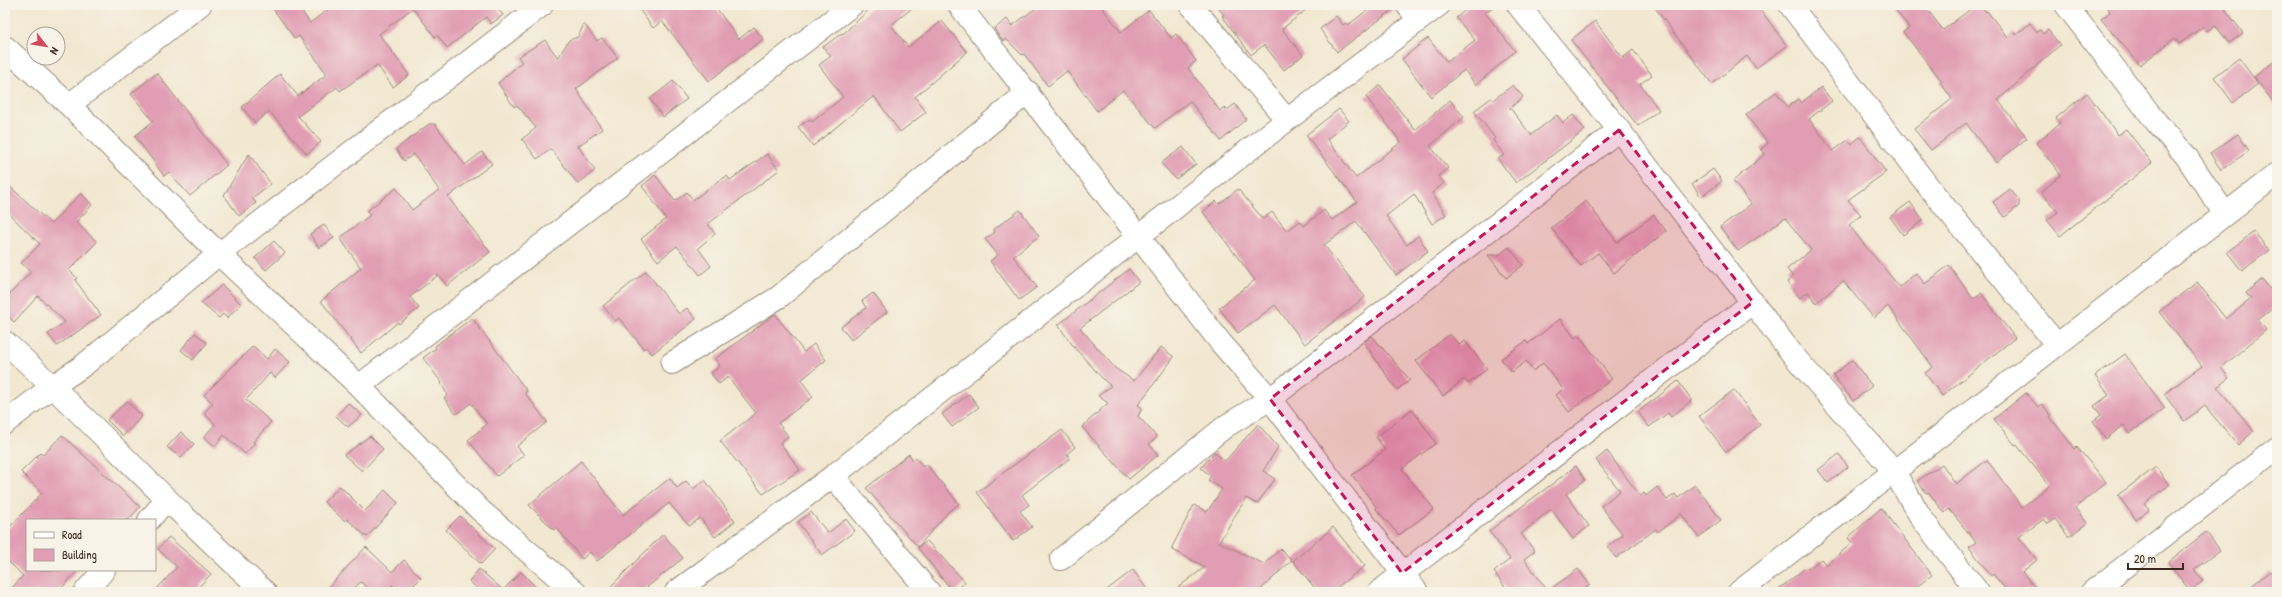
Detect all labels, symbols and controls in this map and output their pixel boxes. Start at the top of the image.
north arrow [26,26,66,66]
text: N [47,45,62,57]
legend [26,519,156,571]
text: Road [62,526,82,543]
scale bar [2128,545,2183,571]
text: Building [62,546,97,563]
text: 20 m [2134,550,2156,567]

